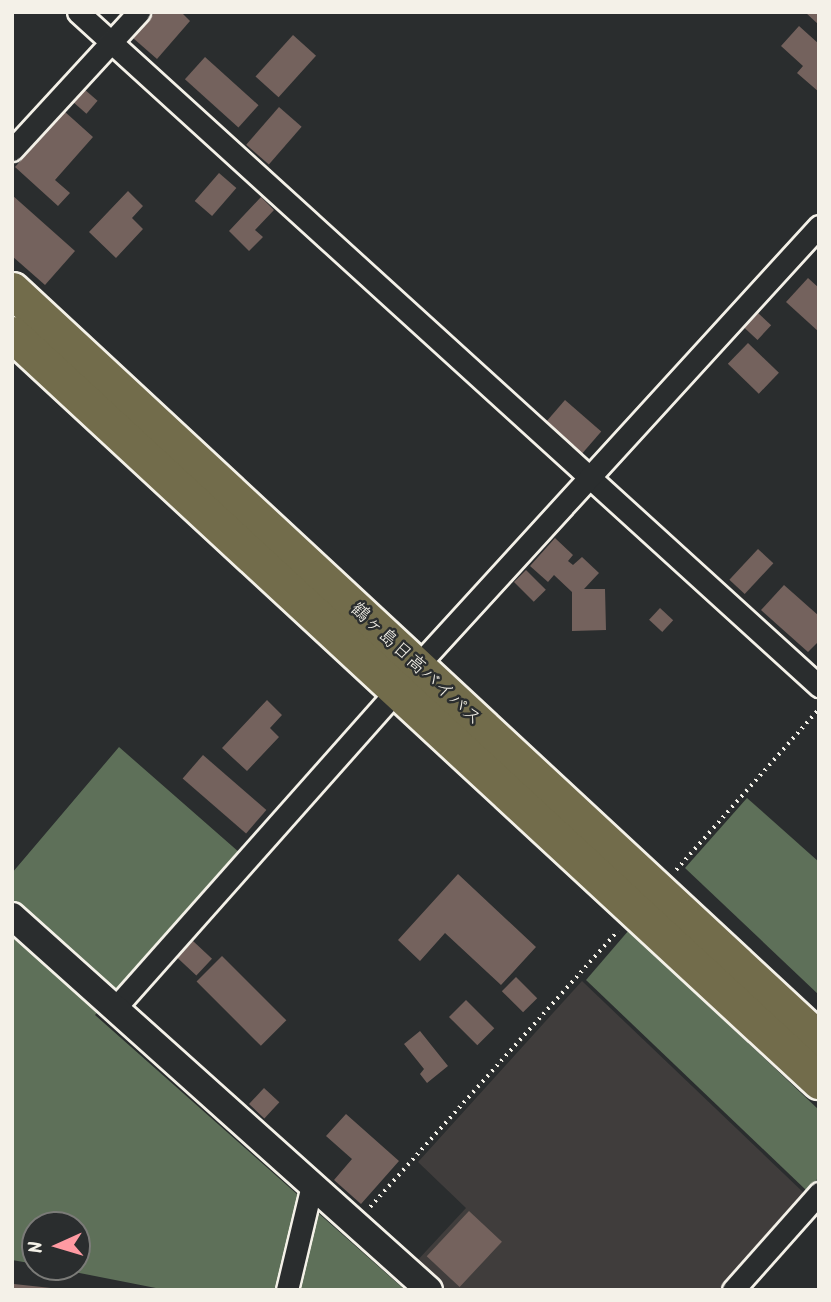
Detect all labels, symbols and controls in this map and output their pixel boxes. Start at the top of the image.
street label: 鶴ヶ島日高バイパス [345,598,485,732]
north arrow [21,1211,91,1281]
text: N [22,1240,52,1254]

